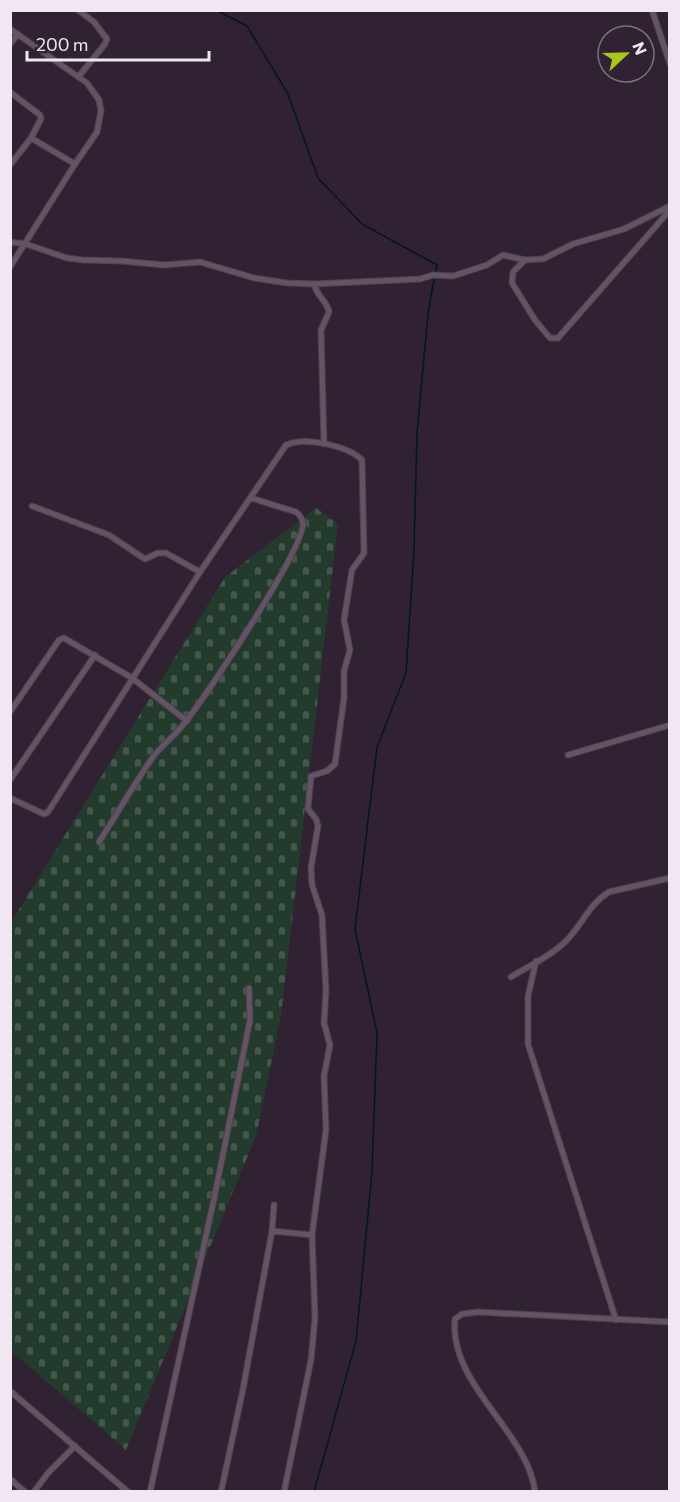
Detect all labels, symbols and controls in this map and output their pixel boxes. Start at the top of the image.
scale bar [27,24,208,62]
north arrow [596,24,656,84]
text: 200 m [36,33,89,55]
text: N [629,39,651,57]

